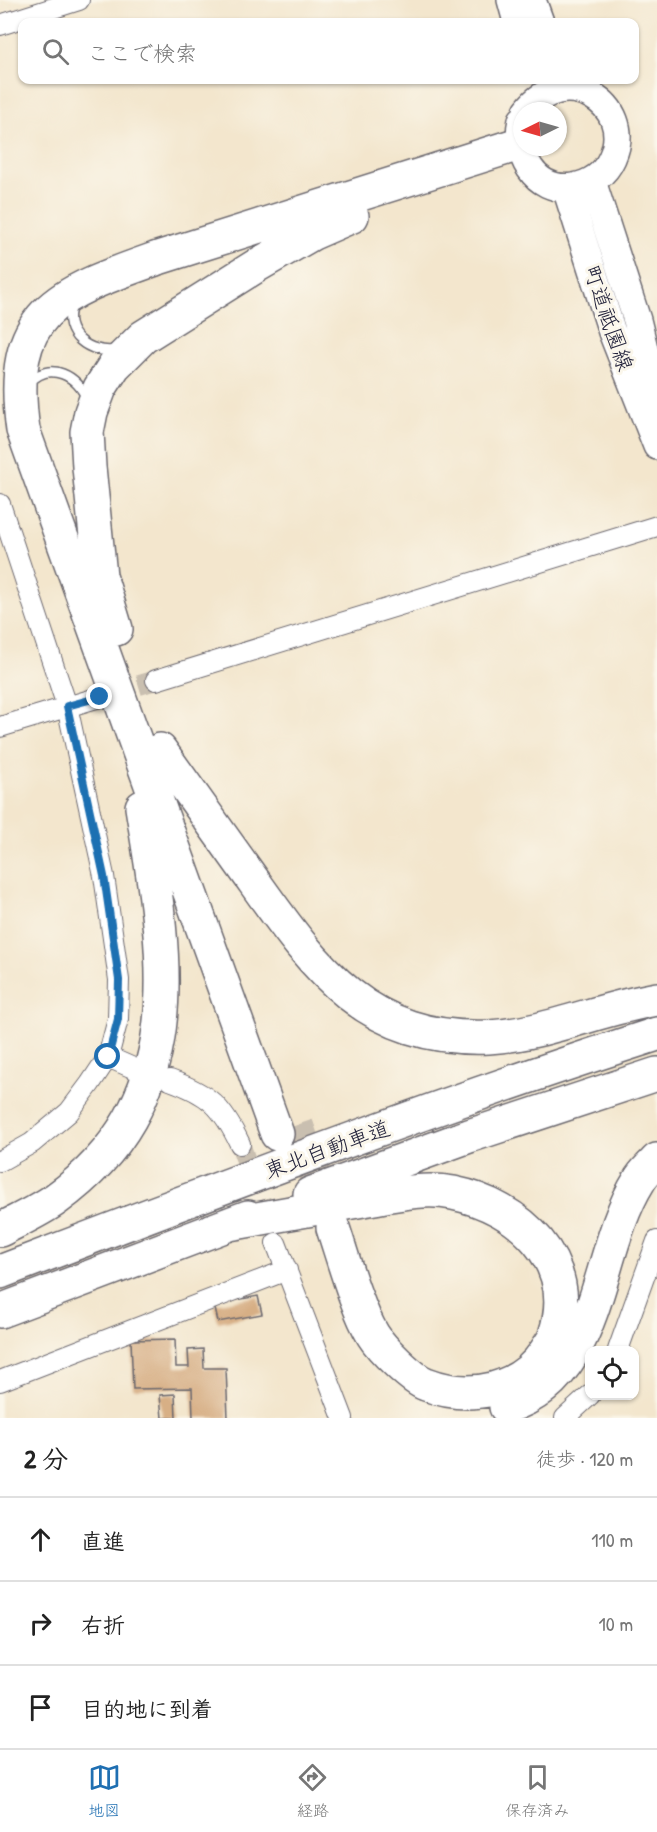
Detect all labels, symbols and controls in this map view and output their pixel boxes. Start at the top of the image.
search box [18,18,639,84]
icon: search [39,35,72,68]
text: ここで検索 [87,38,197,68]
north arrow [513,102,567,156]
street label: 町道祗園線 [577,261,641,375]
route end [86,683,112,709]
route start [94,1043,120,1069]
street label: 東北自動車道 [260,1112,394,1186]
map controls [585,1346,639,1400]
button: locate [585,1346,639,1400]
text: 2 分 [24,1441,68,1476]
text: 徒歩 · 120 m [536,1445,633,1472]
icon: ahead [24,1523,57,1556]
text: 直進 [81,1526,125,1556]
text: 110 m [591,1526,633,1553]
icon: right [24,1607,57,1640]
text: 右折 [81,1610,125,1640]
text: 10 m [599,1610,633,1637]
icon: arrive [24,1691,57,1724]
text: 目的地に到着 [81,1694,213,1724]
tab: 地図 [88,1761,121,1821]
tab: 経路 [296,1761,329,1821]
tab: 保存済み [505,1761,569,1821]

